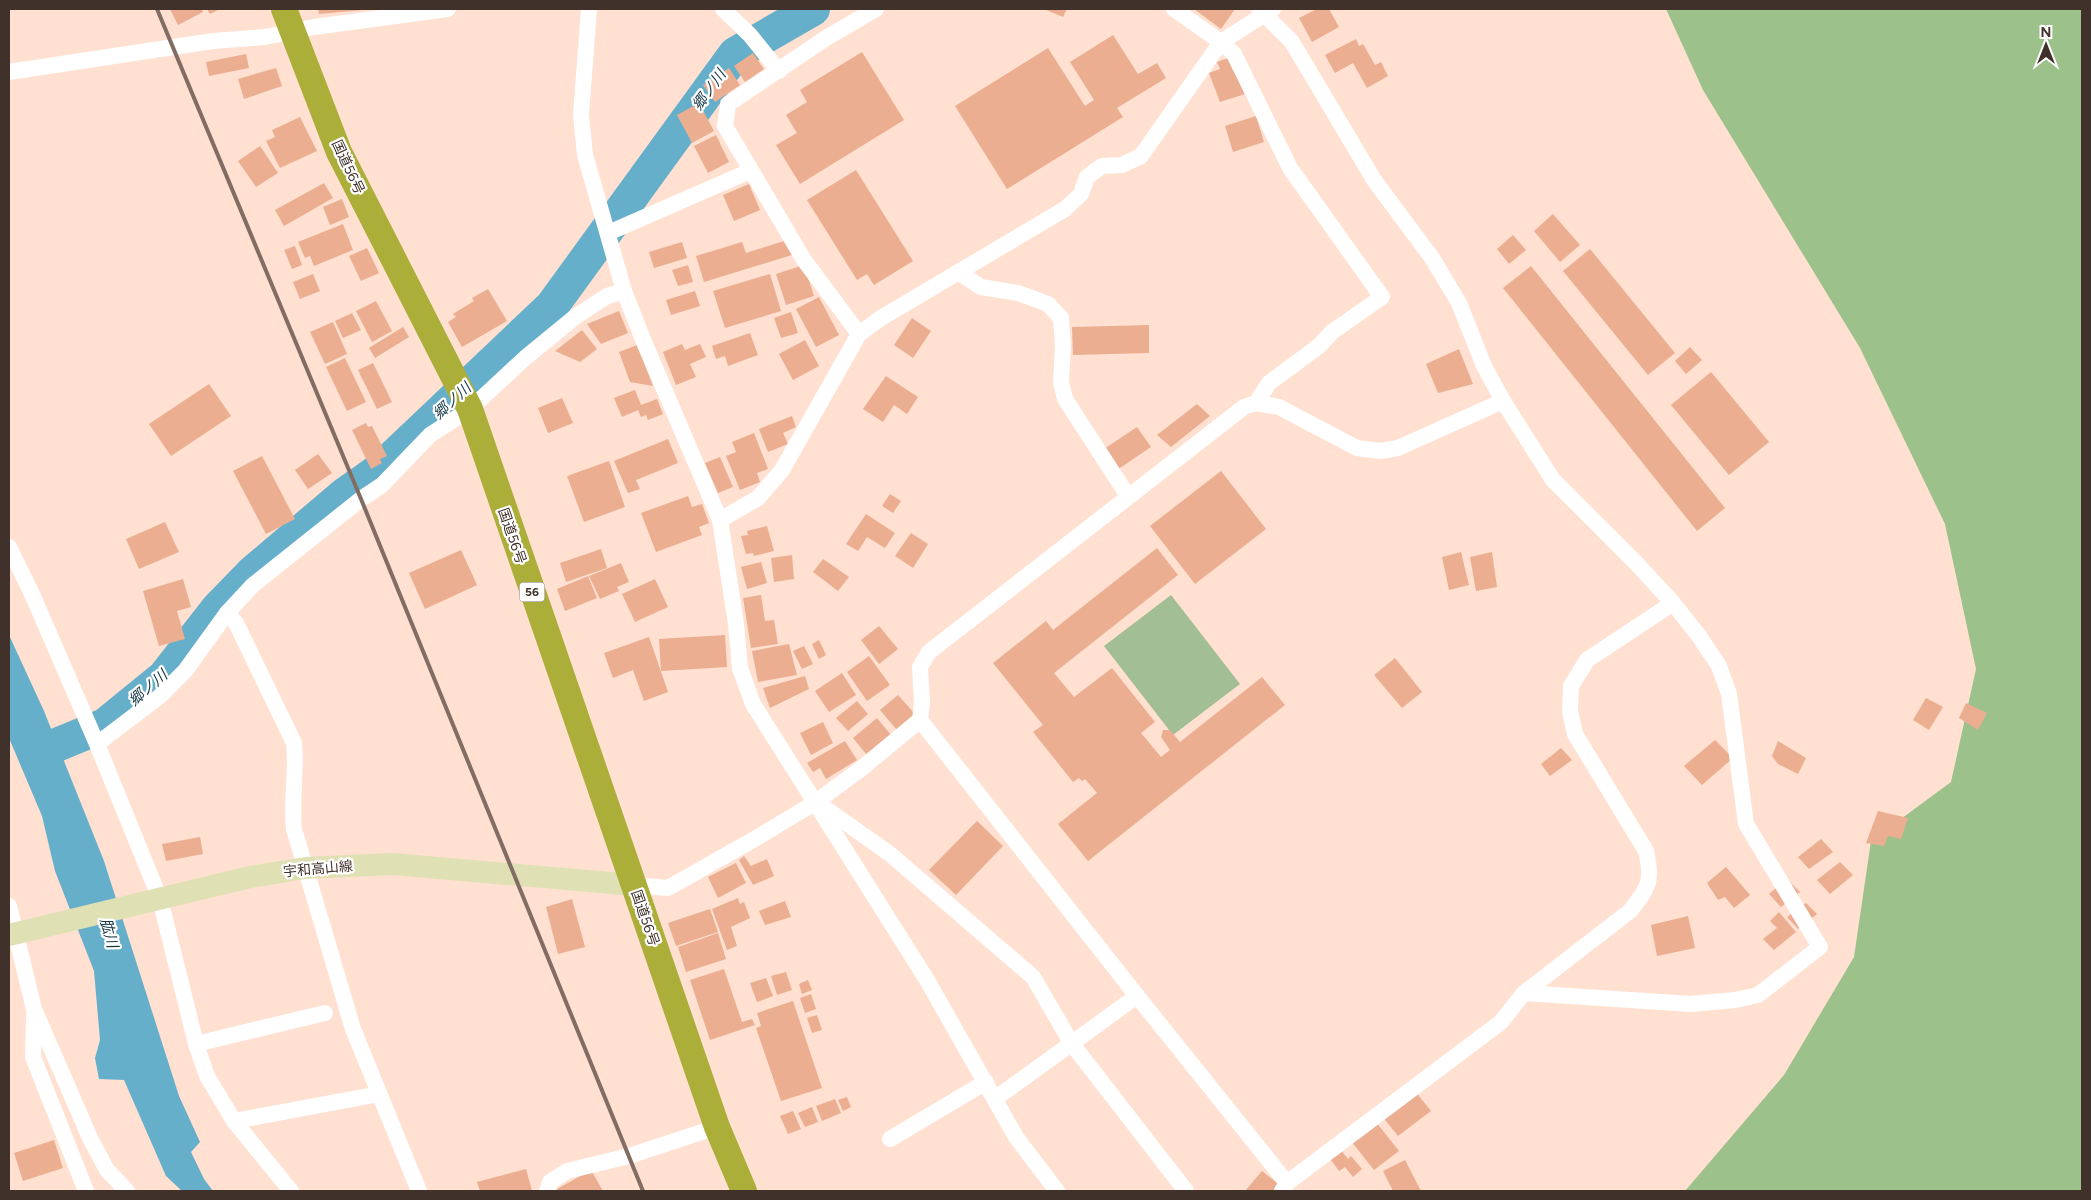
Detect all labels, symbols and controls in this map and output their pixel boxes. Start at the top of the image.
north arrow [2021,20,2071,70]
text: N [2041,24,2051,41]
water label: 郷ノ川 [688,65,731,113]
street label: 国道56号 [328,137,368,197]
water label: 郷ノ川 [429,378,476,423]
street label: 国道56号 [495,506,529,566]
road number: 56 [520,582,544,602]
water label: 郷ノ川 [125,665,172,710]
street label: 宇和高山線 [282,857,354,881]
street label: 国道56号 [628,888,662,948]
water label: 肱川 [96,916,122,952]

